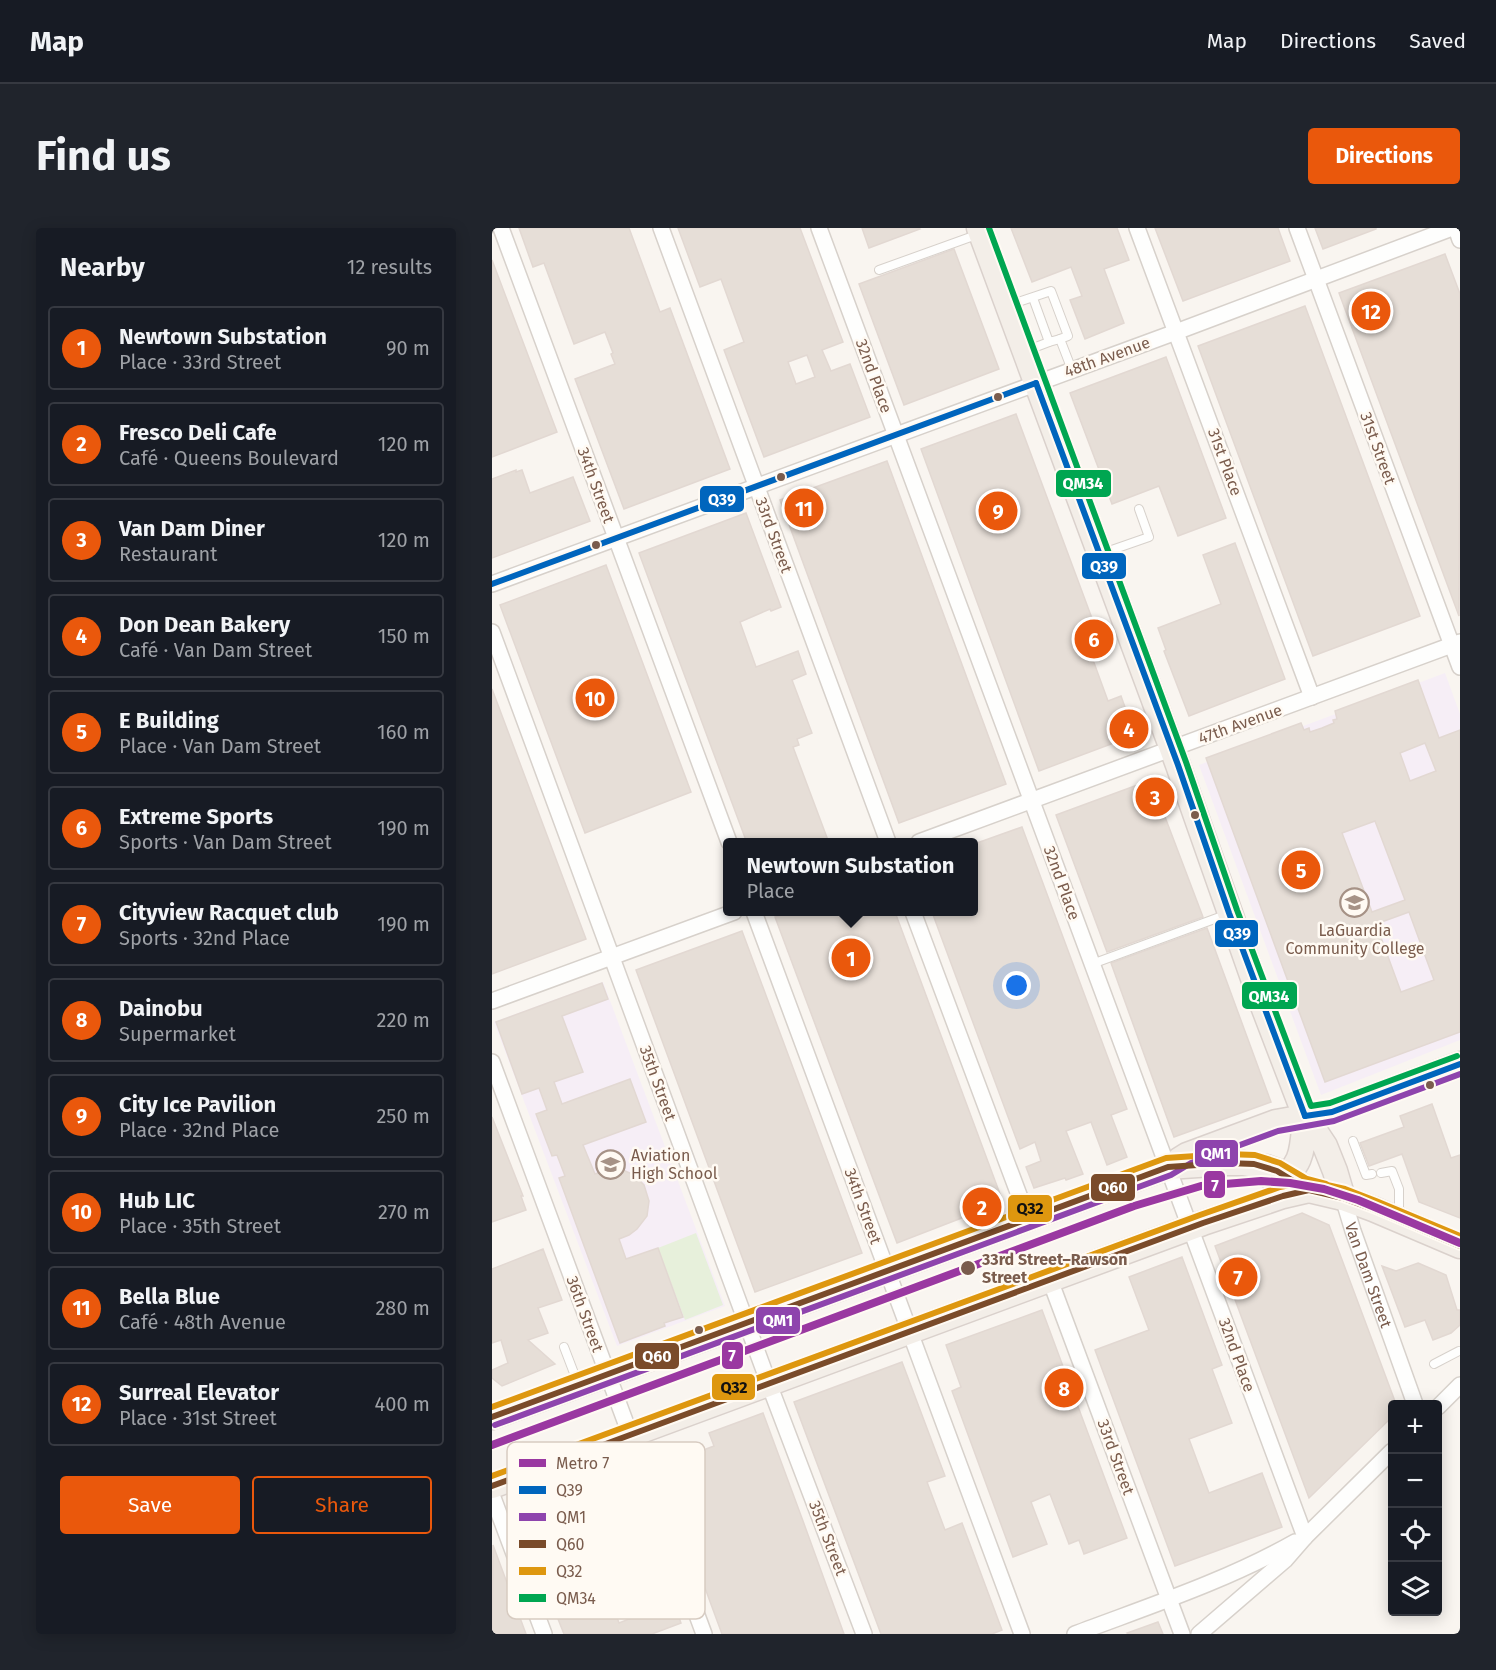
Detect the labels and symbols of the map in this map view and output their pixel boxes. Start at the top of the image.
pin: 12 [1352,288,1390,334]
street label: 48th Avenue [1062,333,1152,381]
street label: 32nd Place [852,336,896,416]
unlabelled marker [992,391,1004,403]
street label: 31st Street [1356,409,1400,487]
street label: 31st Place [1204,426,1246,498]
street label: 34th Street [574,445,619,526]
line badge: QM34 [1055,469,1112,498]
unlabelled marker [775,471,787,483]
text: QM34 [1063,474,1103,493]
line badge: Q39 [699,485,745,513]
pin: 11 [784,486,824,530]
pin: 9 [978,488,1018,534]
text: Q39 [708,490,736,509]
street label: 33rd Street [752,495,796,576]
unlabelled marker [590,539,602,551]
line badge: Q39 [1081,552,1127,580]
text: Q39 [1090,557,1118,576]
pin: 6 [1074,616,1114,662]
pin: 10 [576,676,614,720]
street label: 47th Avenue [1196,700,1284,748]
pin: 4 [1110,706,1148,752]
pin: 3 [1136,774,1174,820]
unlabelled marker [1189,809,1201,821]
street label: 32nd Place [1040,843,1084,923]
pin: 5 [1282,848,1320,892]
school or university icon: LaGuardia Community College [1339,886,1371,918]
line badge: Q39 [1214,919,1259,948]
place label: LaGuardia Community College [1285,921,1425,958]
text: Q39 [1223,924,1251,943]
pin: 1 [832,936,870,980]
your location [1002,971,1031,1000]
line badge: QM34 [1241,981,1298,1010]
text: QM34 [1249,987,1289,1006]
street label: 35th Street [636,1043,680,1123]
unlabelled marker [1424,1079,1436,1091]
line badge: QM1 [1194,1139,1239,1168]
text: QM1 [1201,1144,1231,1163]
place label: Aviation High School [631,1146,718,1183]
school or university icon: Aviation High School [594,1148,626,1180]
street label: 34th Street [841,1166,886,1247]
line badge: 7 [1203,1170,1226,1199]
line badge: Q60 [1090,1173,1136,1202]
text: 7 [1211,1176,1219,1195]
text: Q60 [1098,1178,1128,1197]
pin: 2 [962,1184,1002,1230]
line badge: Q32 [1007,1194,1053,1223]
text: Q32 [1016,1199,1044,1218]
street label: Van Dam Street [1341,1220,1396,1330]
place label: 33rd Street–Rawson Street [981,1250,1127,1287]
pin: 7 [1218,1254,1258,1300]
marker: 33rd Street–Rawson Street [959,1259,977,1277]
street label: 36th Street [563,1273,608,1355]
line badge: QM1 [755,1306,801,1335]
text: QM1 [763,1311,793,1330]
street label: 32nd Place [1215,1315,1259,1395]
unlabelled marker [693,1324,705,1336]
line badge: 7 [721,1341,744,1370]
line badge: Q60 [634,1342,680,1370]
text: 7 [728,1346,736,1365]
text: Q60 [642,1347,672,1366]
pin: 8 [1044,1366,1084,1410]
line badge: Q32 [711,1373,756,1401]
text: Q32 [720,1378,748,1397]
street label: 33rd Street [1094,1417,1138,1498]
legend [507,1442,705,1619]
text: Metro 7 [556,1454,609,1473]
text: Q39 [556,1481,583,1500]
street label: 35th Street [805,1498,851,1578]
text: QM1 [556,1508,586,1527]
text: Q60 [556,1535,585,1554]
text: Q32 [556,1562,583,1581]
text: QM34 [556,1589,596,1608]

